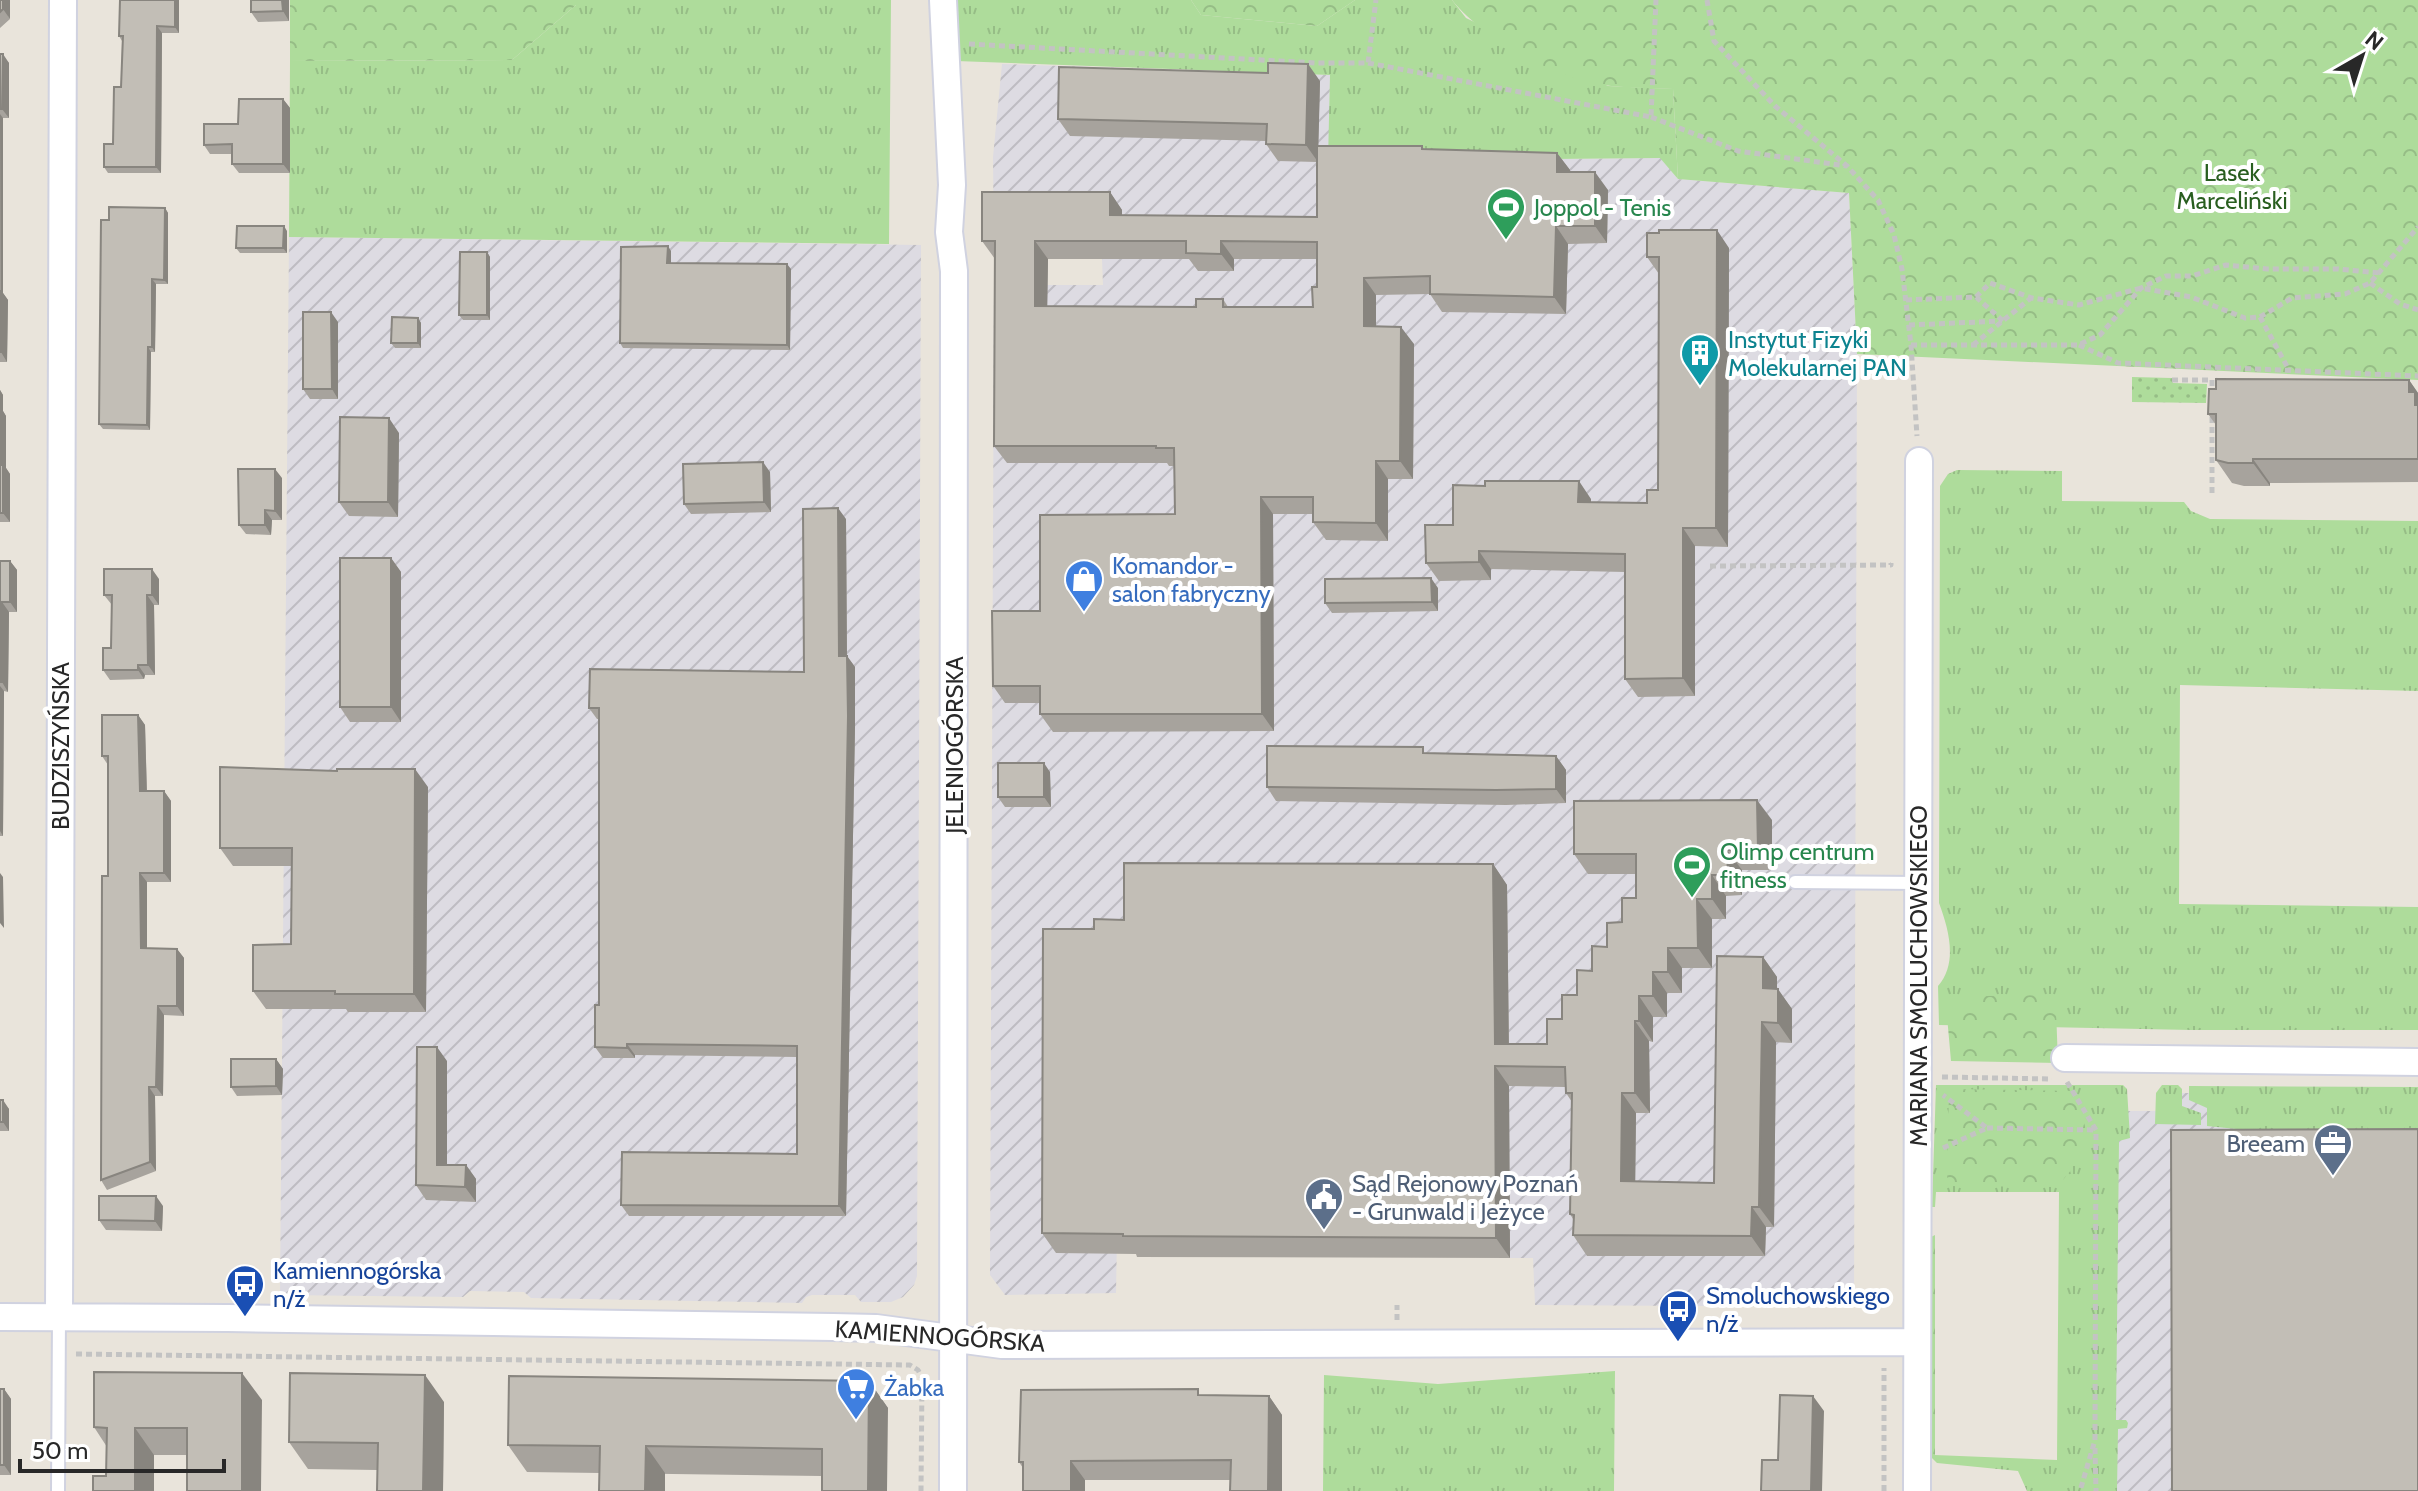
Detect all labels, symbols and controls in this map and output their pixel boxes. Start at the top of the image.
north arrow [2322,16,2402,96]
text: N [2360,25,2389,56]
park label: Lasek Marceliński [2176,158,2288,215]
sports icon: Joppol - Tenis [1485,186,1527,241]
place label: Joppol - Tenis [1533,193,1671,222]
place label: Instytut Fizyki Molekularnej PAN [1728,325,1907,382]
building icon: Instytut Fizyki Molekularnej PAN [1679,332,1721,387]
place label: Komandor - salon fabryczny [1112,551,1271,608]
shop icon: Komandor - salon fabryczny [1063,558,1105,613]
street label: JELENIOGÓRSKA [940,656,969,835]
street label: BUDZISZYŃSKA [46,662,75,830]
street label: MARIANA SMOLUCHOWSKIEGO [1904,805,1933,1147]
place label: Olimp centrum fitness [1720,837,1874,894]
sports icon: Olimp centrum fitness [1671,844,1713,899]
office icon: Breeam [2312,1122,2354,1177]
place label: Breeam [2226,1129,2305,1158]
place label: Sąd Rejonowy Poznań - Grunwald i Jeżyce [1352,1169,1578,1226]
public building icon: Sąd Rejonowy Poznań - Grunwald i Jeżyce [1303,1176,1345,1231]
place label: Kamiennogórska n/ż [273,1256,442,1313]
bus stop icon: Kamiennogórska n/ż [224,1263,266,1318]
place label: Smoluchowskiego n/ż [1706,1281,1890,1338]
bus stop icon: Smoluchowskiego n/ż [1657,1288,1699,1343]
street label: KAMIENNOGÓRSKA [834,1314,1046,1358]
supermarket icon: Żabka [835,1366,877,1421]
place label: Żabka [884,1373,945,1402]
scale bar [20,1423,224,1473]
text: 50 m [32,1436,88,1465]

